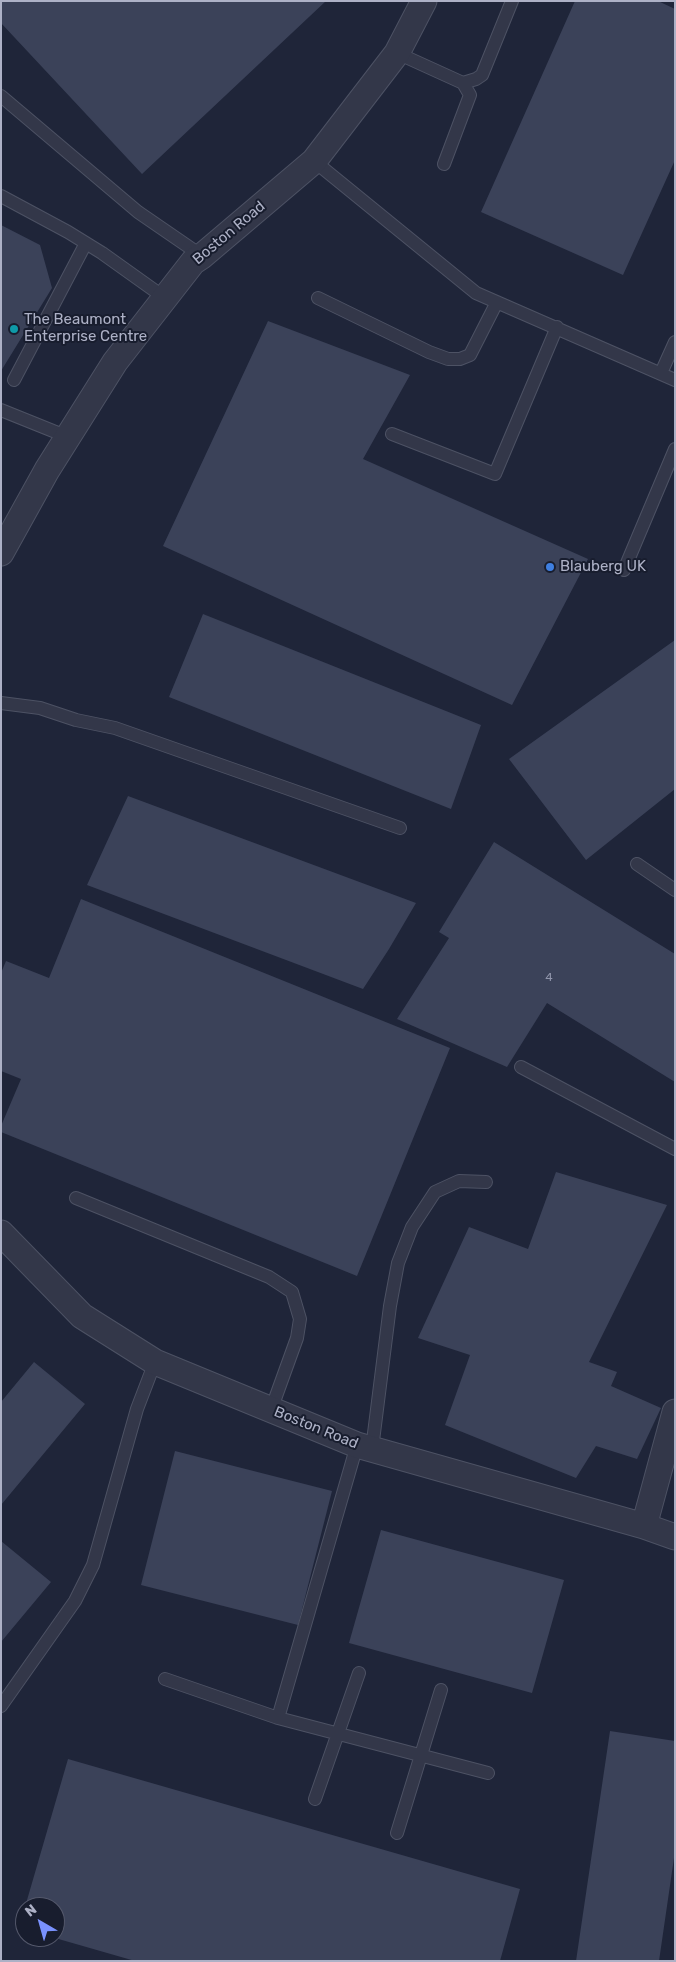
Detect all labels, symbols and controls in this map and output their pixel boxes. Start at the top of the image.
street label: Boston Road [189,197,269,269]
place label: The Beaumont Enterprise Centre [24,311,147,346]
marker: The Beaumont Enterprise Centre [8,323,20,335]
place label: Blauberg UK [560,558,646,576]
marker: Blauberg UK [544,561,556,573]
house number: 4 [545,971,553,985]
street label: Boston Road [271,1403,361,1453]
north arrow [15,1897,65,1947]
text: N [22,1901,40,1920]

